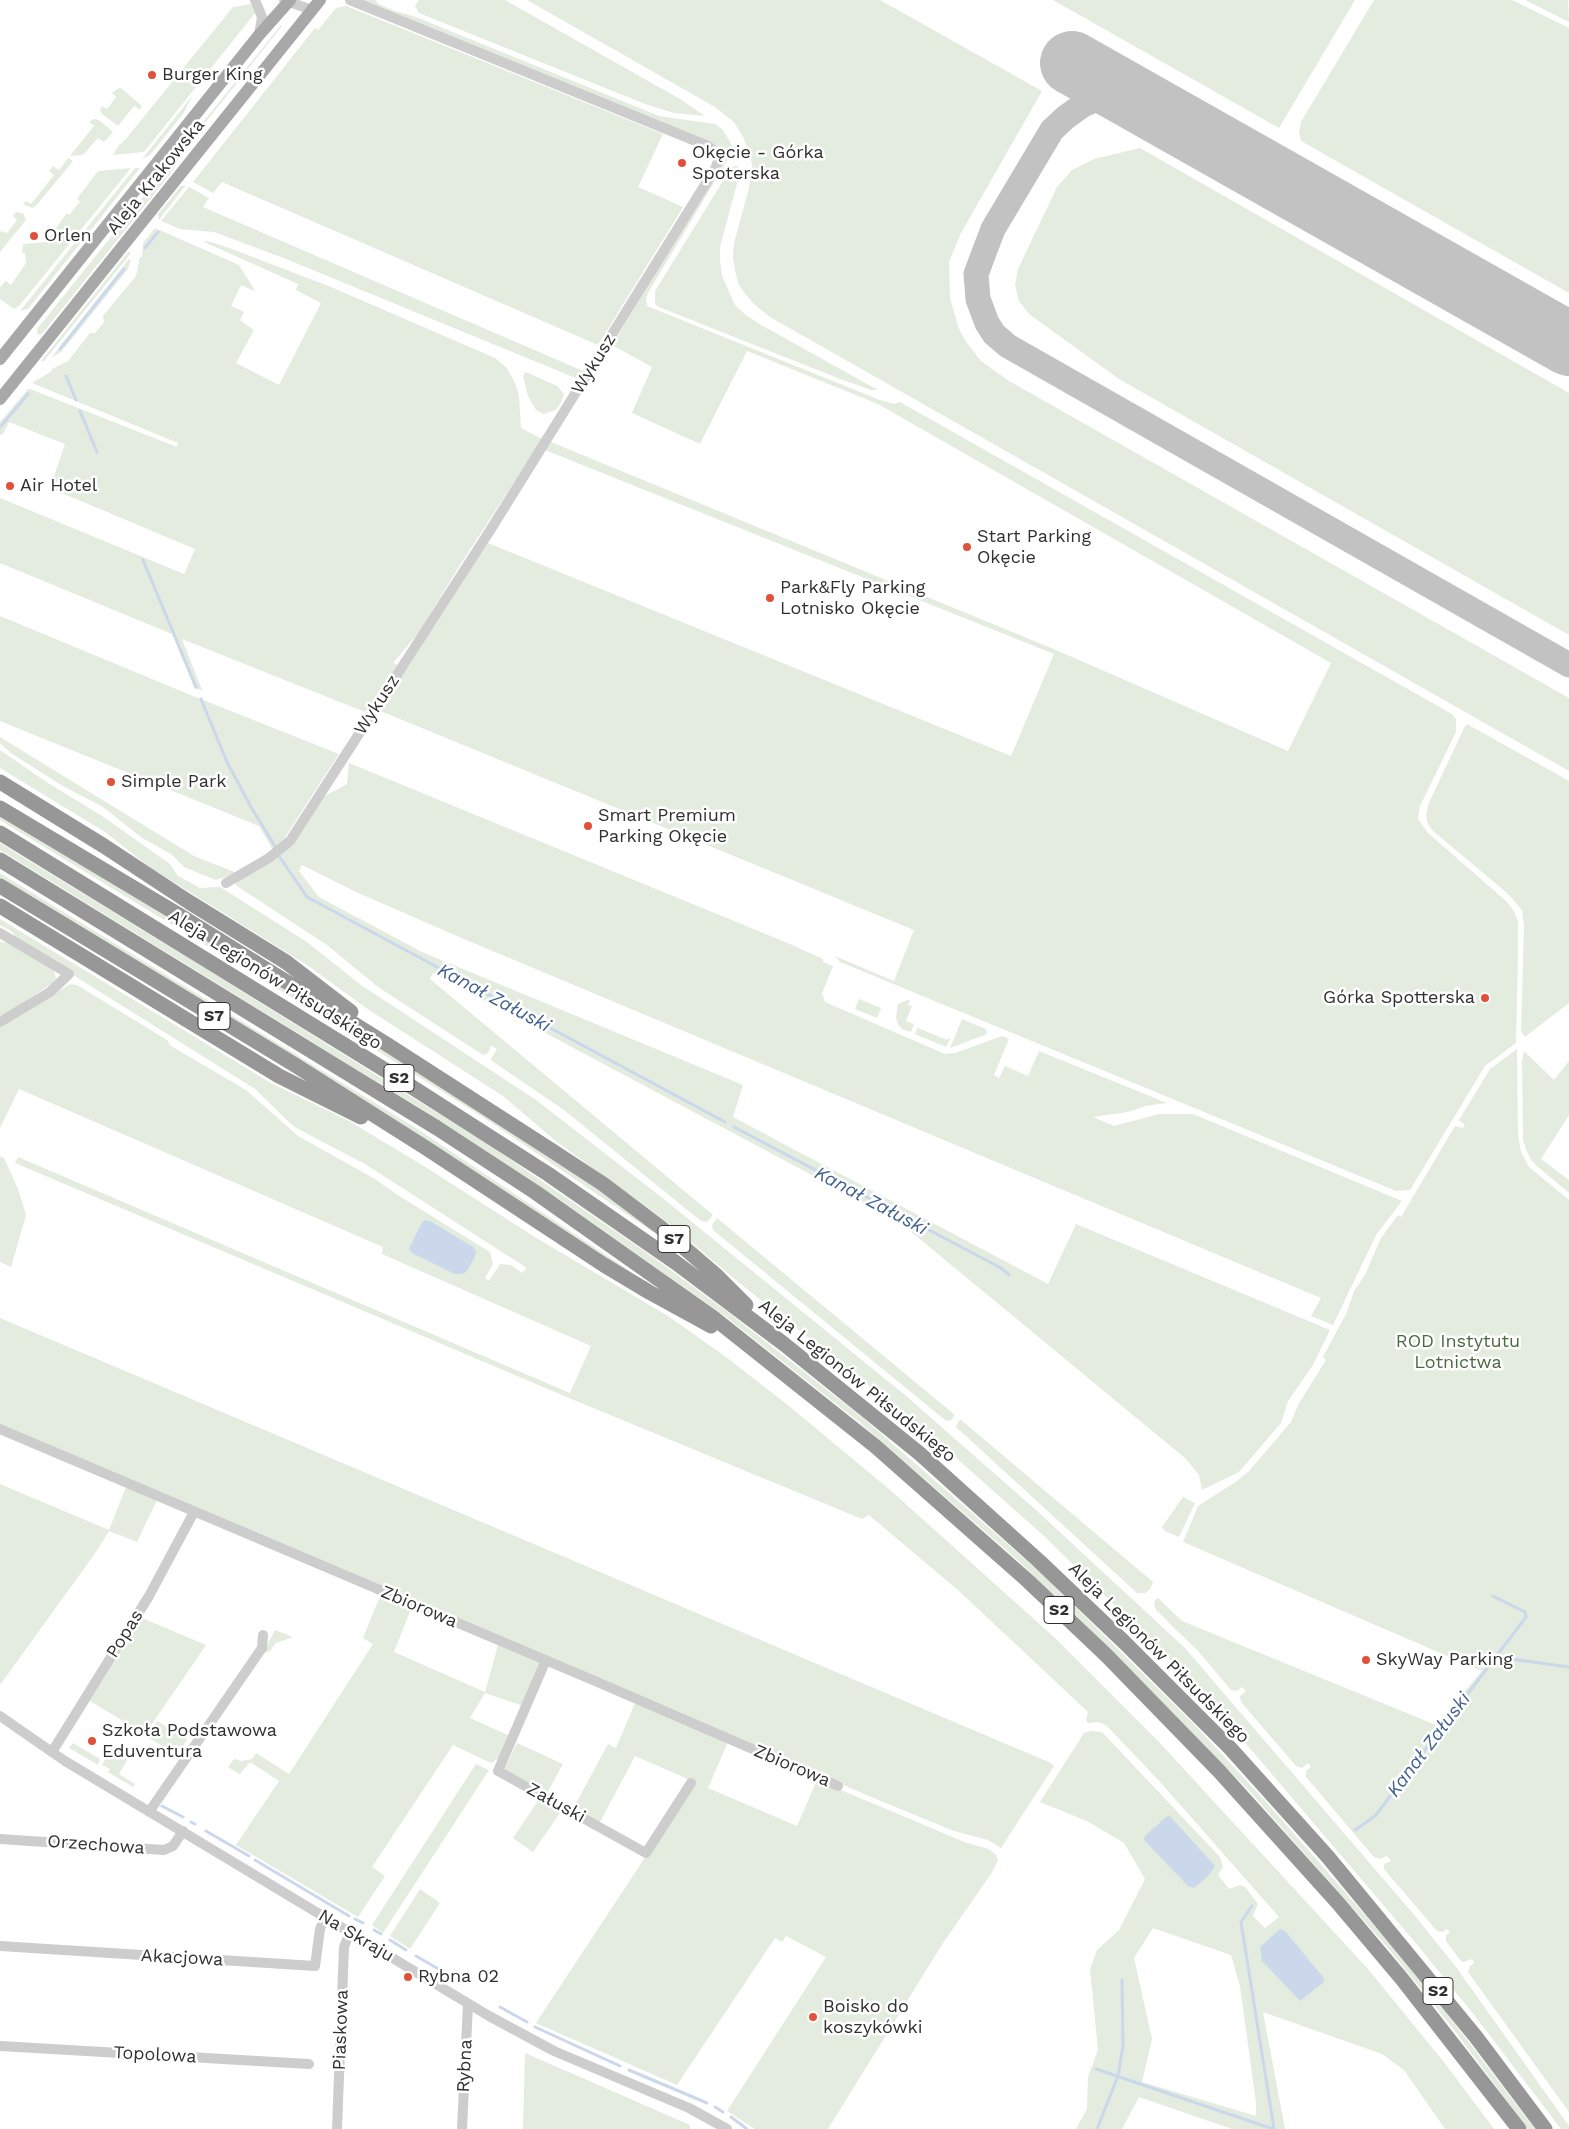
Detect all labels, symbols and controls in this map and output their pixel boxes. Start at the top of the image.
place label: Burger King [162,64,263,86]
marker: Burger King [146,69,158,81]
street label: Aleja Krakowska [103,115,209,239]
place label: Okęcie - Górka Spoterska [692,142,824,184]
marker: Okęcie - Górka Spoterska [676,157,688,169]
place label: Orlen [44,225,92,247]
marker: Orlen [28,230,40,242]
street label: Wykusz [567,330,621,398]
place label: Air Hotel [20,475,97,497]
marker: Air Hotel [4,480,16,492]
place label: Start Parking Okęcie [977,526,1091,568]
marker: Start Parking Okęcie [961,541,973,553]
place label: Park&Fly Parking Lotnisko Okęcie [780,577,925,620]
marker: Park&Fly Parking Lotnisko Okęcie [764,592,776,604]
street label: Wykusz [350,671,404,739]
place label: Simple Park [121,771,226,793]
marker: Simple Park [105,776,117,788]
place label: Smart Premium Parking Okęcie [598,805,736,848]
marker: Smart Premium Parking Okęcie [582,820,594,832]
street label: Aleja Legionów Piłsudskiego [164,905,386,1055]
water label: Kanał Załuski [434,959,554,1037]
place label: Górka Spotterska [1323,987,1475,1009]
marker: Górka Spotterska [1479,992,1491,1004]
road number: S7 [198,1002,230,1030]
road number: S2 [384,1064,414,1092]
water label: Kanał Załuski [811,1162,931,1240]
road number: S7 [658,1226,690,1252]
street label: Aleja Legionów Piłsudskiego [754,1295,960,1467]
park label: ROD Instytutu Lotnictwa [1396,1331,1520,1374]
street label: Aleja Legionów Piłsudskiego [1064,1558,1254,1748]
street label: Zbiorowa [378,1581,460,1633]
road number: S2 [1044,1596,1074,1624]
street label: Popas [102,1606,148,1662]
place label: SkyWay Parking [1376,1649,1513,1671]
marker: SkyWay Parking [1360,1654,1372,1666]
water label: Kanał Załuski [1382,1688,1476,1802]
place label: Szkoła Podstawowa Eduventura [102,1720,277,1762]
marker: Szkoła Podstawowa Eduventura [86,1735,98,1747]
street label: Zbiorowa [751,1740,833,1792]
street label: Załuski [523,1778,589,1828]
street label: Orzechowa [47,1831,145,1859]
street label: Na Skraju [314,1905,398,1967]
street label: Akacjowa [140,1945,224,1971]
place label: Rybna 02 [418,1966,499,1988]
marker: Rybna 02 [402,1971,414,1983]
road number: S2 [1423,1978,1453,2004]
street label: Piaskowa [329,1989,353,2071]
place label: Boisko do koszykówki [823,1996,923,2038]
marker: Boisko do koszykówki [807,2011,819,2023]
street label: Rybna [453,2039,477,2093]
street label: Topolowa [113,2042,197,2068]

